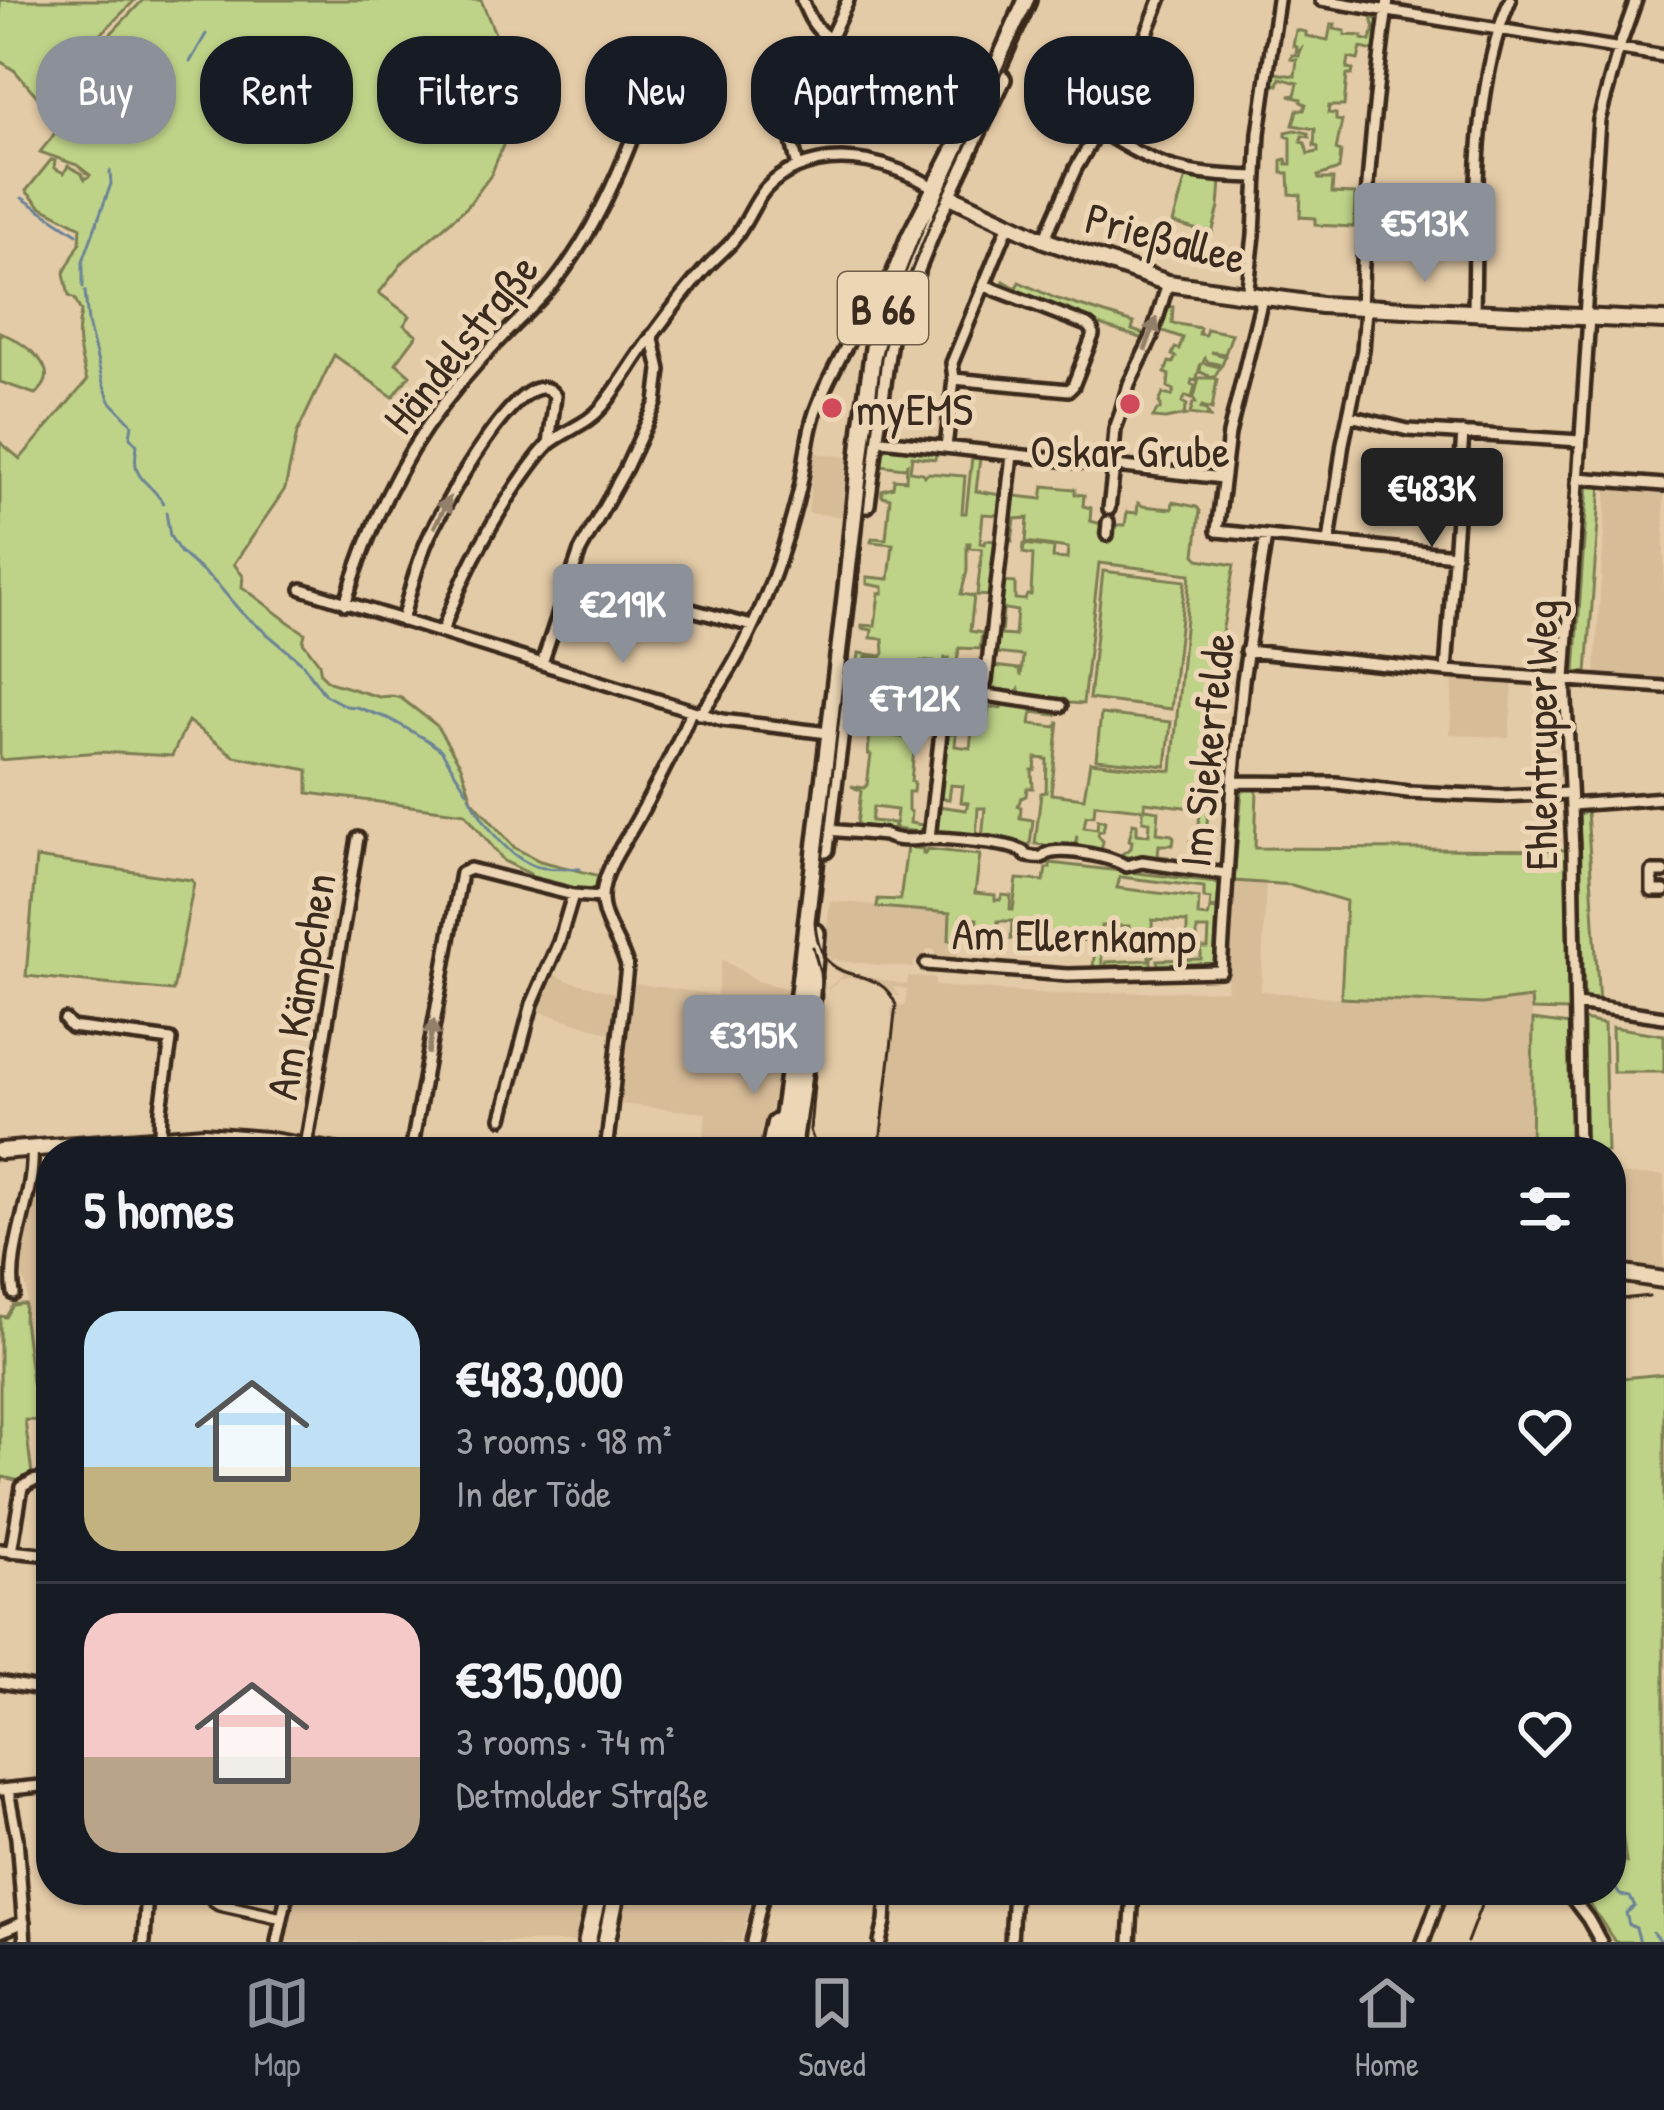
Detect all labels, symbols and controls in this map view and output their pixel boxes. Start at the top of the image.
chip: Buy [36,36,176,144]
chip: Rent [200,36,353,144]
chip: Filters [377,36,561,144]
chip: New [585,36,727,144]
chip: Apartment [751,36,1000,144]
chip: House [1024,36,1194,144]
pin: €513K [1341,183,1509,285]
street label: Prießallee [1079,186,1253,288]
text: €513K [1381,195,1469,248]
street label: Händelstraße [368,240,552,446]
road number: B 66 [838,272,928,344]
one-way arrow [1142,316,1161,352]
place label: myEMS [856,378,973,439]
marker: Oskar Grube [1117,391,1143,417]
marker: myEMS [819,395,845,421]
place label: Oskar Grube [1030,420,1230,481]
pin: €483K [1348,448,1516,550]
text: €483K [1388,460,1476,513]
one-way arrow [431,494,452,529]
pin: €219K [539,564,707,666]
text: €219K [580,576,666,629]
street label: Ehlentruper Weg [1510,600,1571,870]
street label: Im Siekerfelde [1163,630,1249,870]
pin: €712K [831,658,999,760]
text: €712K [870,670,960,723]
street label: Am Kämpchen [250,868,350,1104]
street label: Am Ellernkamp [952,902,1196,968]
pin: €315K [670,995,838,1097]
text: €315K [710,1007,798,1060]
one-way arrow [422,1018,441,1055]
text: 5 homes [84,1175,234,1244]
icon: filters [1512,1176,1578,1242]
text: €483,000 [456,1344,623,1413]
icon: home [180,1359,324,1503]
icon: heart [1512,1398,1578,1464]
text: 3 rooms · 98 m² [456,1413,672,1466]
text: In der Töde [456,1466,611,1519]
text: €315,000 [456,1645,622,1714]
icon: home [180,1661,324,1805]
icon: heart [1512,1700,1578,1766]
text: 3 rooms · 74 m² [456,1714,675,1767]
text: Detmolder Straße [456,1767,709,1820]
tab: Map [244,1970,310,2086]
tab: Saved [798,1970,866,2086]
tab: Home [1354,1970,1420,2086]

